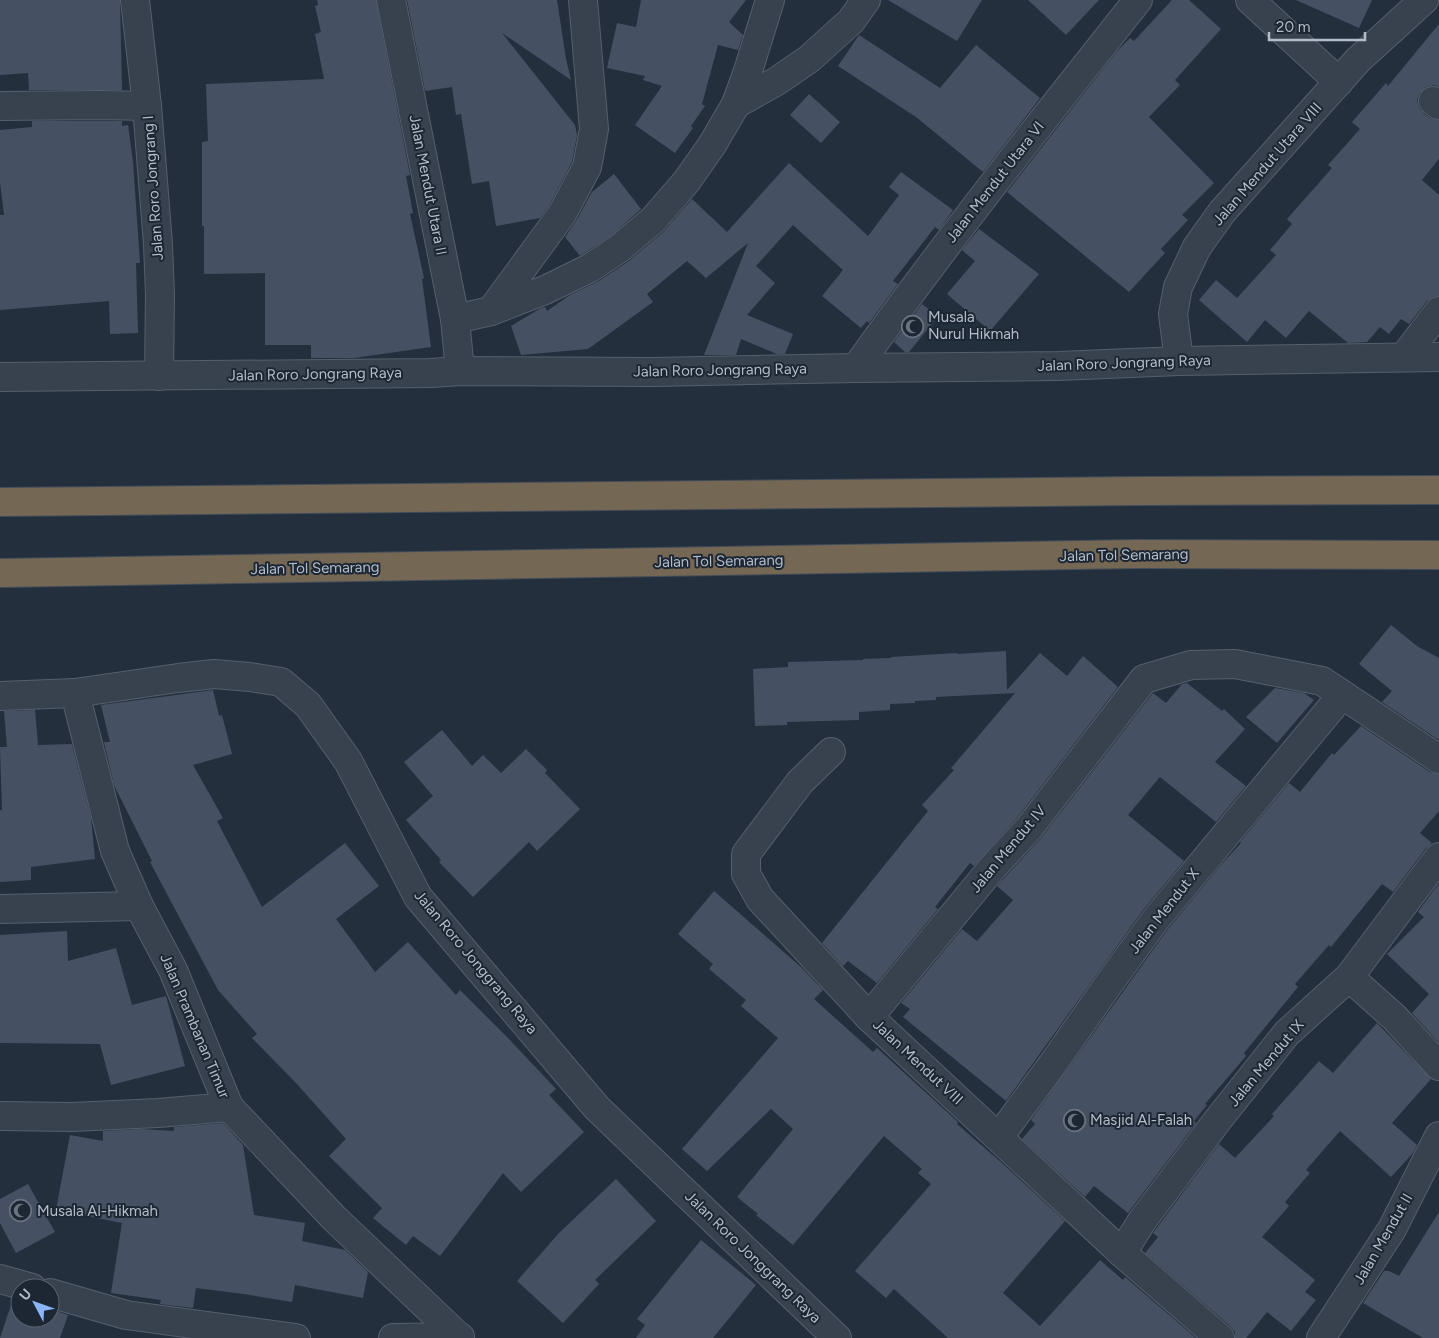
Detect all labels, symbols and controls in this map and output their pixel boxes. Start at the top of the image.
scale bar [1269,10,1365,42]
text: 20 m [1276,18,1310,36]
street label: Jalan Mendut Utara VIII [1209,99,1325,229]
street label: Jalan Mendut Utara II [406,113,450,257]
street label: Jalan Roro Jongrang I [139,115,167,261]
street label: Jalan Mendut Utara VI [942,118,1048,246]
place label: Musala Nurul Hikmah [928,308,1019,343]
mosque icon: Musala Nurul Hikmah [900,314,924,338]
street label: Jalan Roro Jongrang Raya [1037,351,1211,375]
street label: Jalan Roro Jongrang Raya [633,359,807,381]
street label: Jalan Roro Jongrang Raya [228,363,402,385]
street label: Jalan Tol Semarang [1059,545,1189,565]
street label: Jalan Tol Semarang [654,551,784,571]
street label: Jalan Tol Semarang [250,558,380,578]
street label: Jalan Mendut IV [966,801,1050,896]
street label: Jalan Mendut X [1125,864,1203,957]
street label: Jalan Roro Jonggrang Raya [411,886,541,1038]
street label: Jalan Prambanan Timur [156,951,234,1101]
street label: Jalan Mendut IX [1225,1015,1308,1110]
street label: Jalan Mendut VIII [869,1016,967,1108]
mosque icon: Masjid Al-Falah [1062,1108,1086,1132]
place label: Masjid Al-Falah [1090,1111,1192,1129]
street label: Jalan Roro Jonggrang Raya [681,1187,825,1327]
street label: Jalan Mendut II [1350,1190,1416,1288]
mosque icon: Musala Al-Hikmah [9,1199,33,1223]
place label: Musala Al-Hikmah [37,1202,158,1220]
north arrow [10,1278,60,1328]
text: U [16,1286,35,1304]

